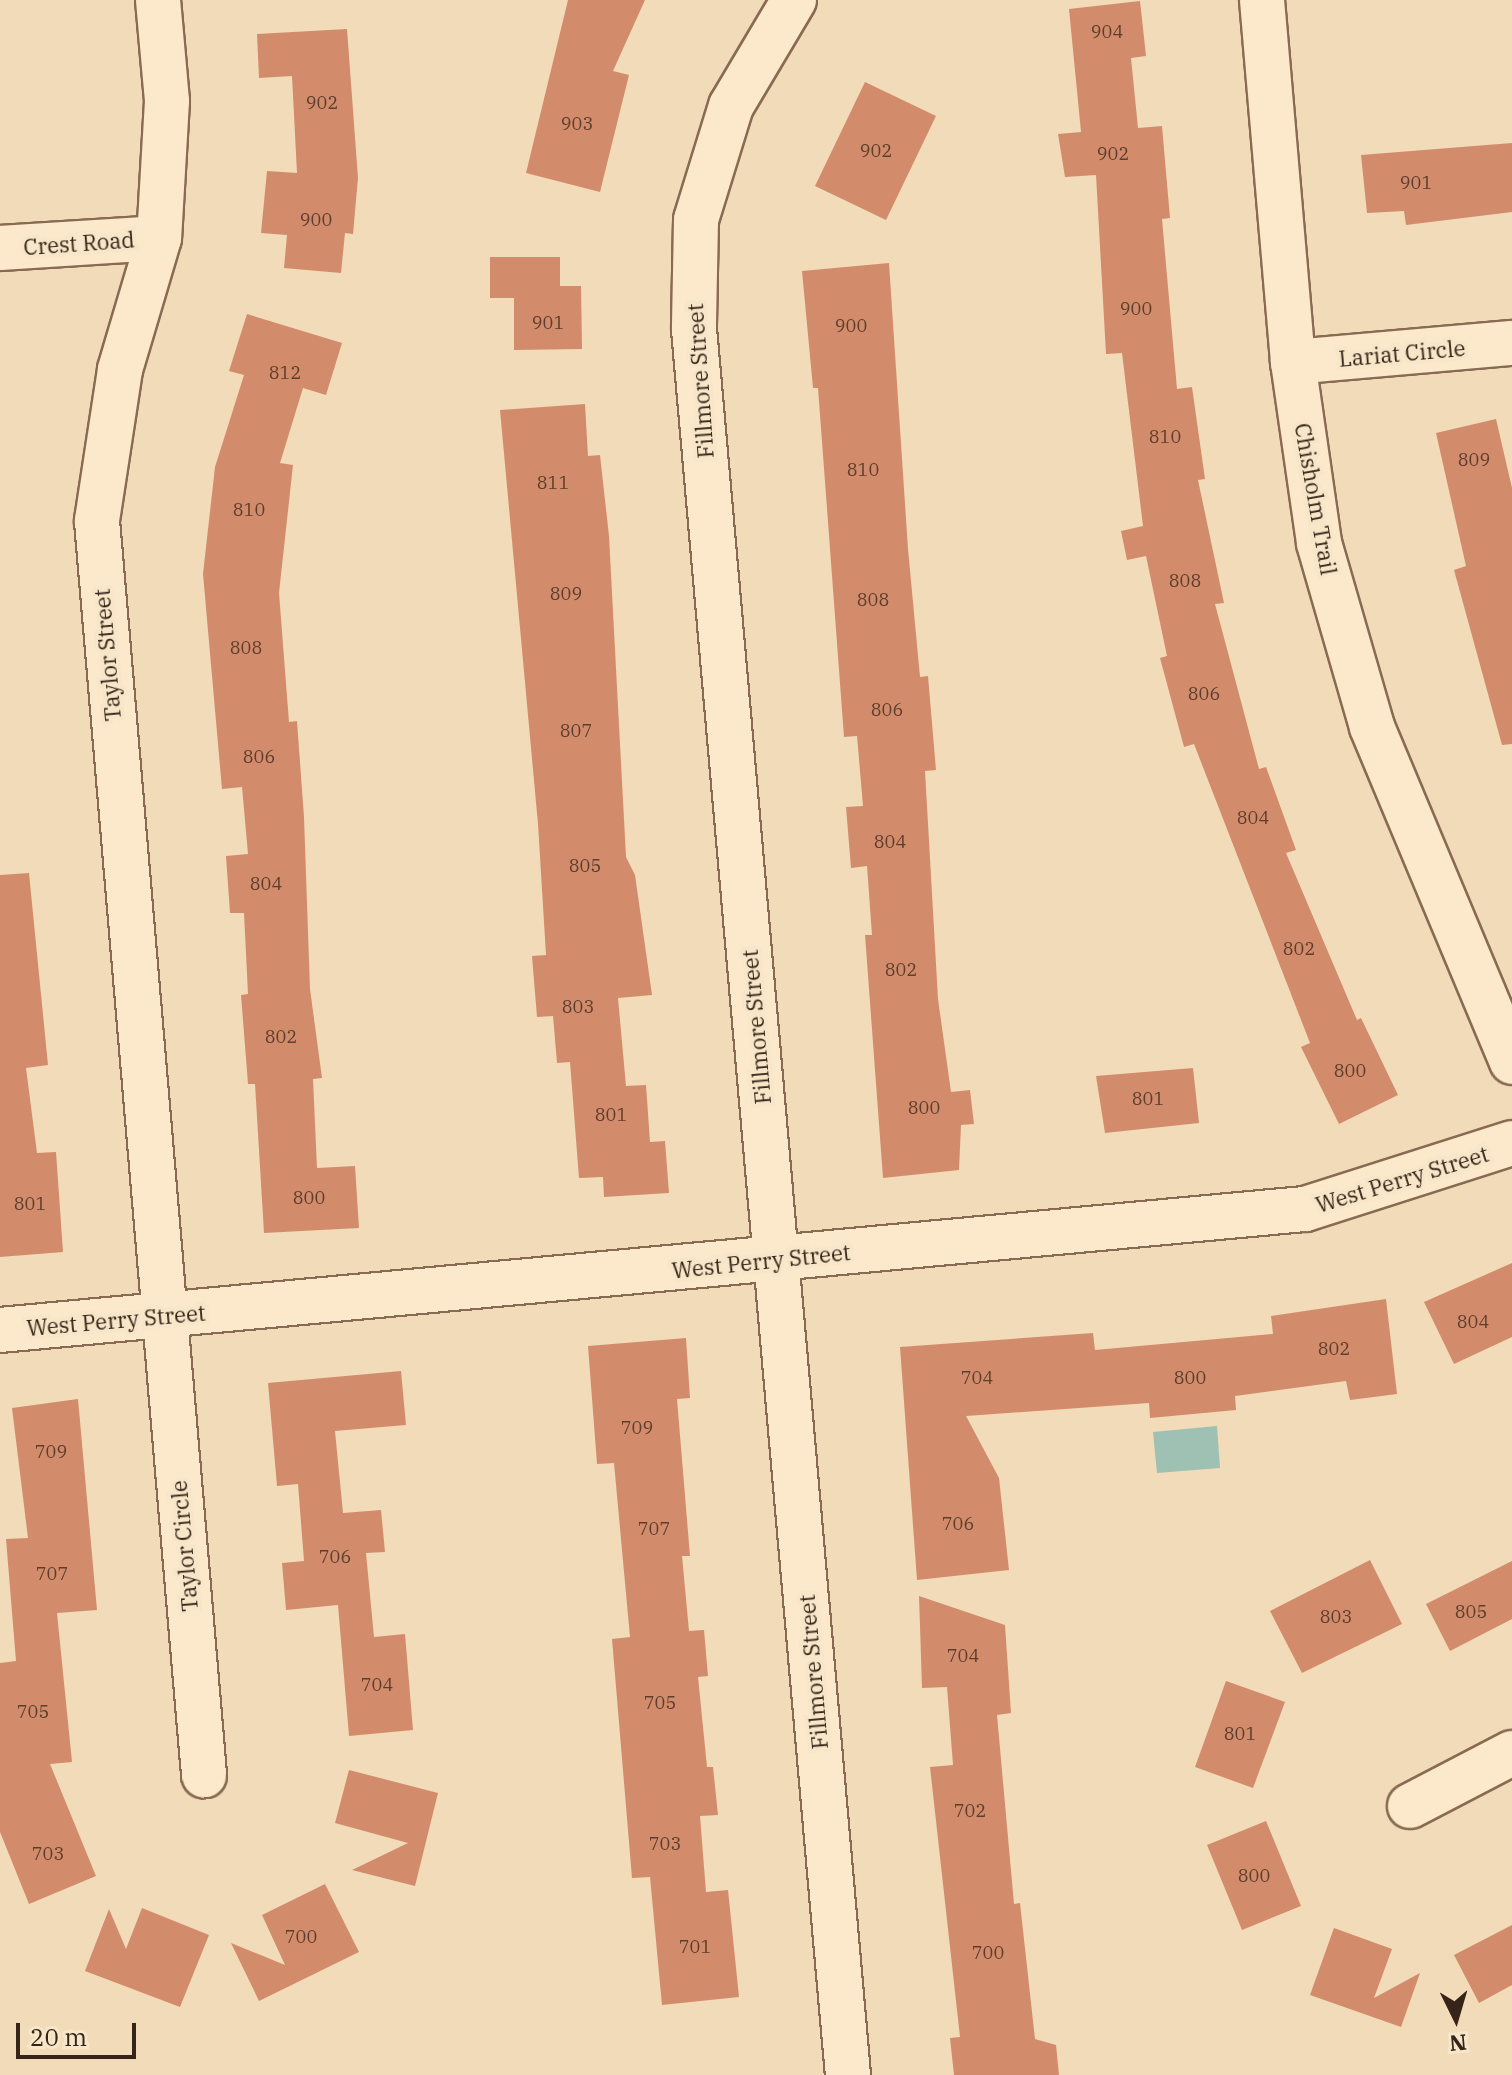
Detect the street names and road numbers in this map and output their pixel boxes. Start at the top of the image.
street label: Crest Road [23,226,135,260]
street label: Fillmore Street [681,303,719,459]
street label: Lariat Circle [1338,334,1466,372]
street label: Chisholm Trail [1290,421,1342,577]
street label: Taylor Street [88,588,126,722]
street label: Fillmore Street [736,949,776,1105]
street label: West Perry Street [1312,1140,1492,1218]
street label: West Perry Street [670,1238,852,1284]
street label: West Perry Street [25,1299,207,1341]
street label: Taylor Circle [165,1479,203,1613]
street label: Fillmore Street [793,1594,833,1750]

